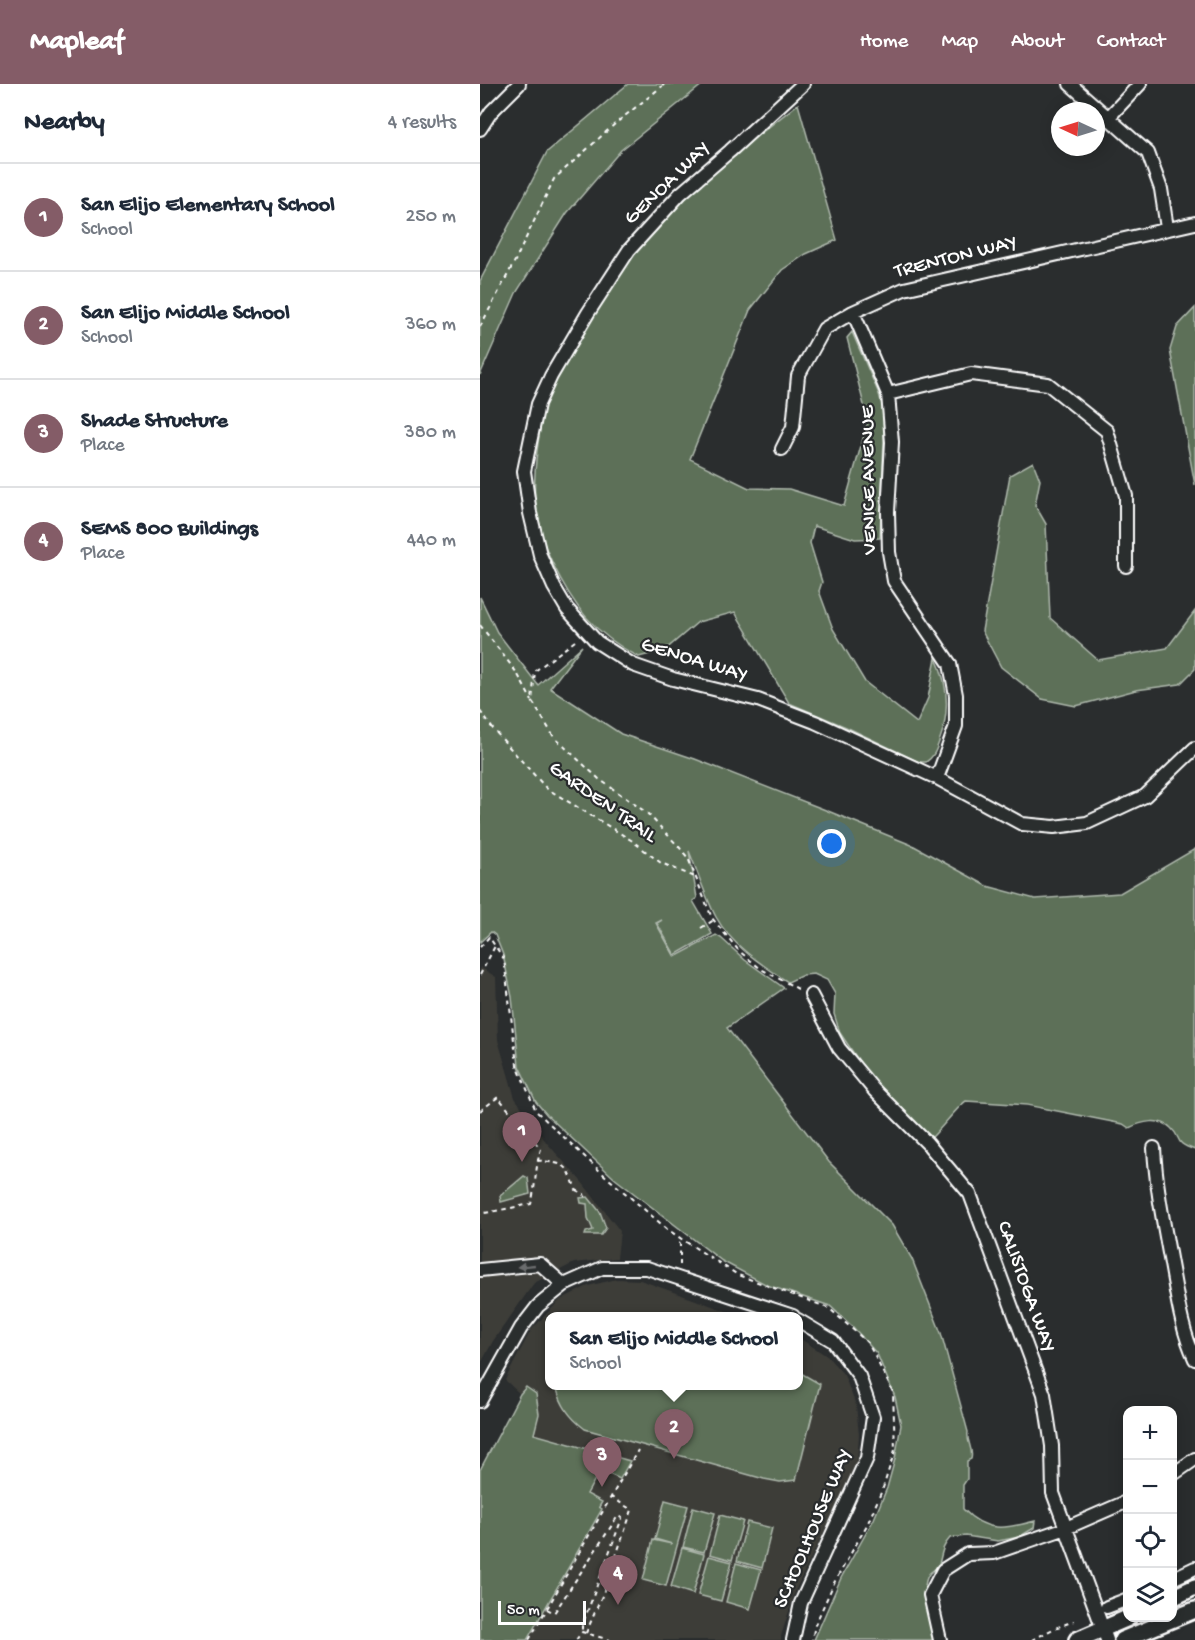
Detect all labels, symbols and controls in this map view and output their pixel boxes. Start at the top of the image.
text: Mapleaf [30,26,124,59]
text: Home [860,30,908,55]
text: Map [941,30,978,55]
text: About [1011,30,1064,55]
text: Contact [1097,30,1165,55]
north arrow [1051,102,1105,156]
text: Nearby [24,108,105,139]
text: 4 results [388,112,456,135]
street label: GENOA WAY [620,137,716,231]
text: San Elijo Elementary School [81,193,335,219]
text: 1 [39,206,48,229]
text: 250 m [405,206,456,229]
text: School [81,219,133,242]
street label: TRENTON WAY [891,231,1020,286]
text: San Elijo Middle School [81,301,290,327]
text: 2 [39,314,48,337]
text: 360 m [405,314,456,337]
text: School [81,327,133,350]
street label: VENICE AVENUE [856,404,884,556]
text: Shade Structure [81,409,228,435]
text: 3 [38,422,49,445]
text: 380 m [404,422,456,445]
text: Place [81,435,125,458]
text: SEMS 800 Buildings [81,517,258,543]
text: 4 [39,530,48,553]
text: 440 m [407,530,456,553]
text: Place [81,543,125,566]
street label: GENOA WAY [638,633,750,689]
street label: GARDEN TRAIL [543,757,662,850]
your location [817,829,846,858]
pin: 1 [502,1112,542,1162]
street label: CALISTOGA WAY [990,1218,1060,1356]
one-way arrow [516,1261,535,1271]
popup [545,1312,803,1390]
text: San Elijo Middle School [570,1327,778,1353]
text: School [570,1353,622,1376]
map controls [1123,1406,1177,1622]
button: + [1123,1406,1177,1460]
pin: 2 [654,1410,694,1459]
pin: 3 [582,1438,622,1487]
street label: SCHOOLHOUSE WAY [769,1446,859,1612]
button: − [1123,1460,1177,1514]
button: locate [1123,1514,1177,1568]
pin: 4 [598,1556,638,1605]
button: layers [1123,1568,1177,1622]
scale bar [498,1598,586,1626]
text: 50 m [507,1602,540,1621]

